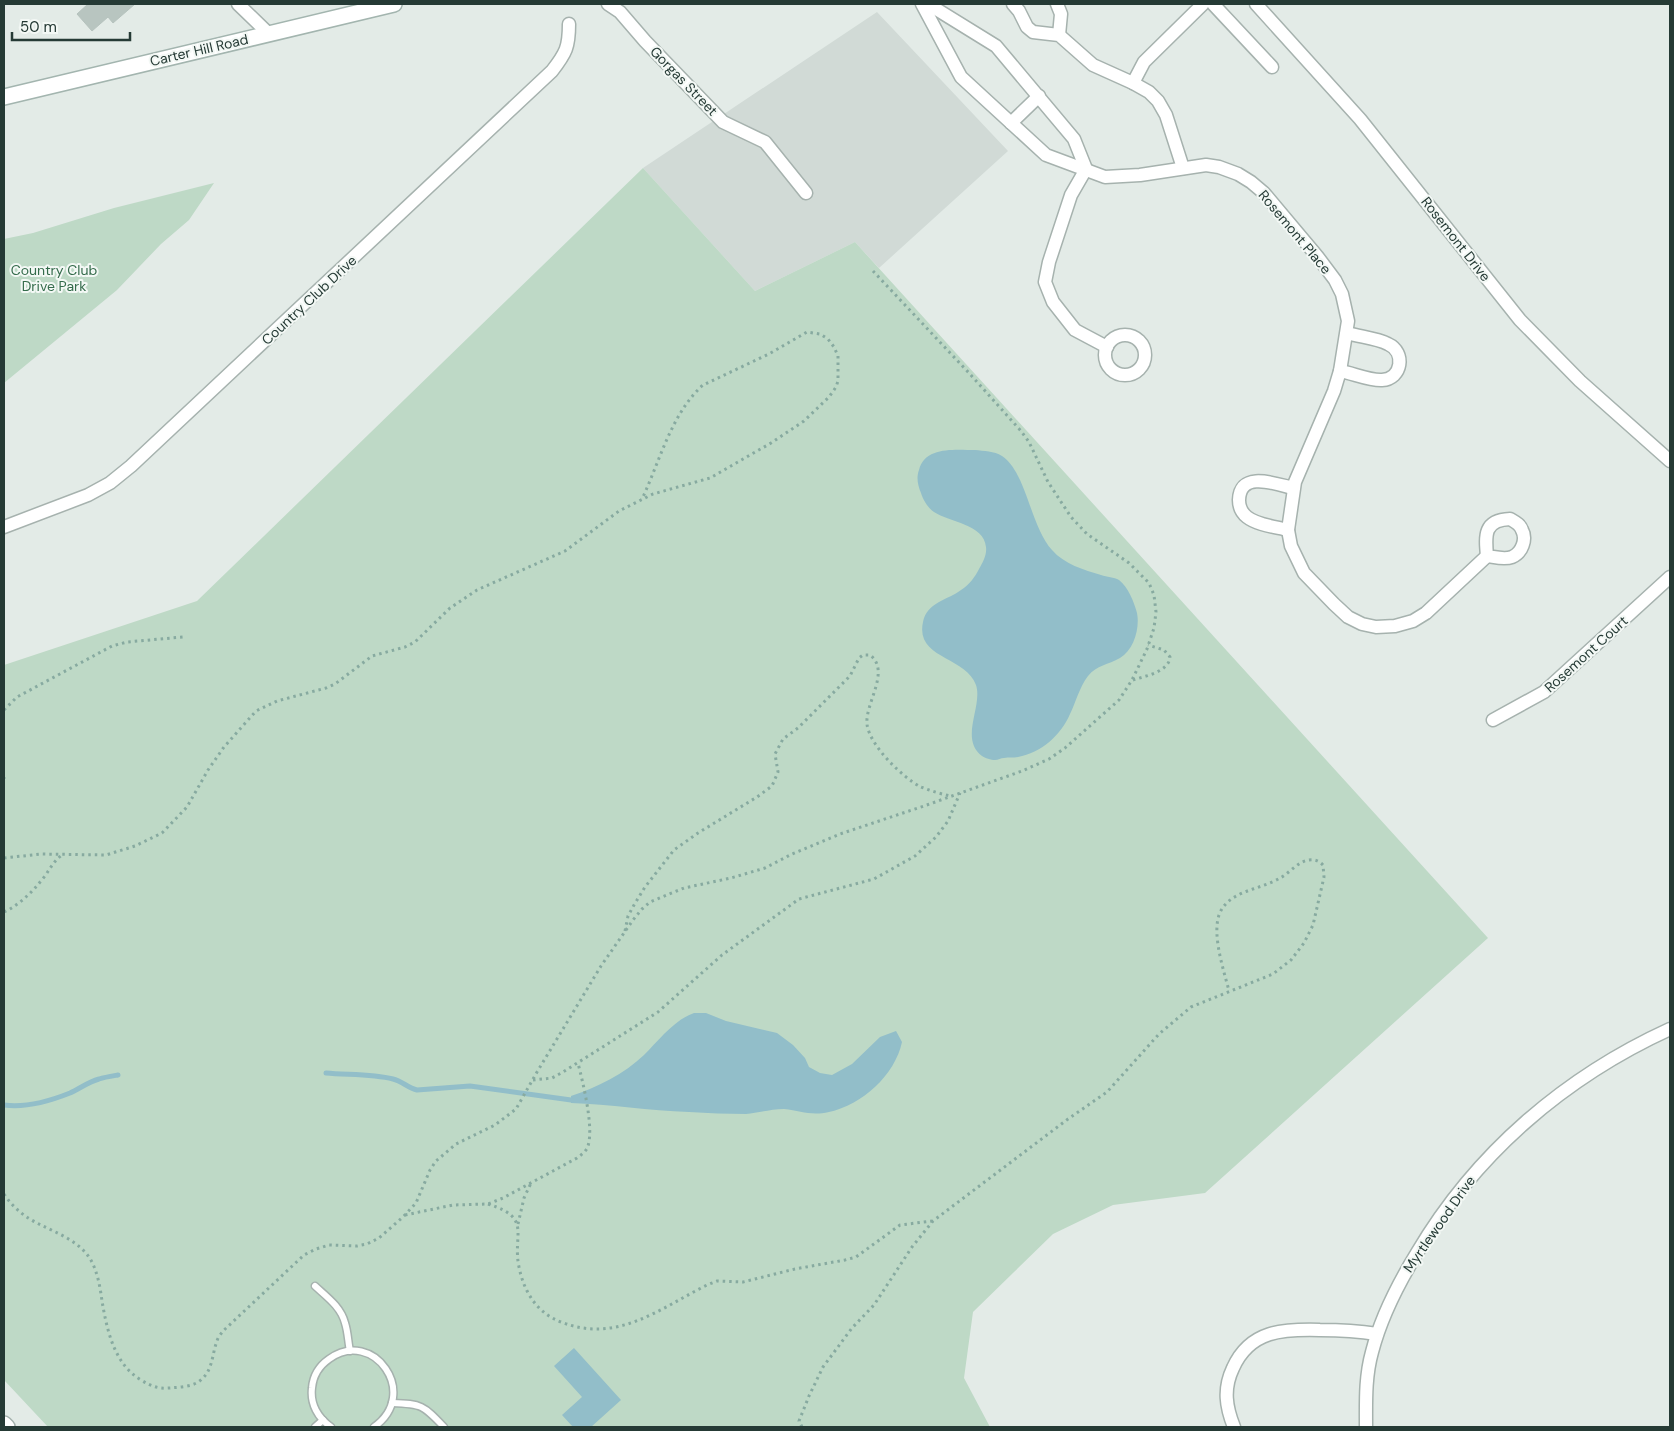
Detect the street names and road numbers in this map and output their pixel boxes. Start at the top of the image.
street label: Carter Hill Road [148,30,250,70]
street label: Gorgas Street [646,42,722,120]
street label: Rosemont Place [1255,186,1335,278]
street label: Rosemont Drive [1417,193,1495,285]
street label: Country Club Drive [258,251,360,349]
street label: Rosemont Court [1541,612,1631,696]
street label: Myrtlewood Drive [1399,1172,1479,1276]

